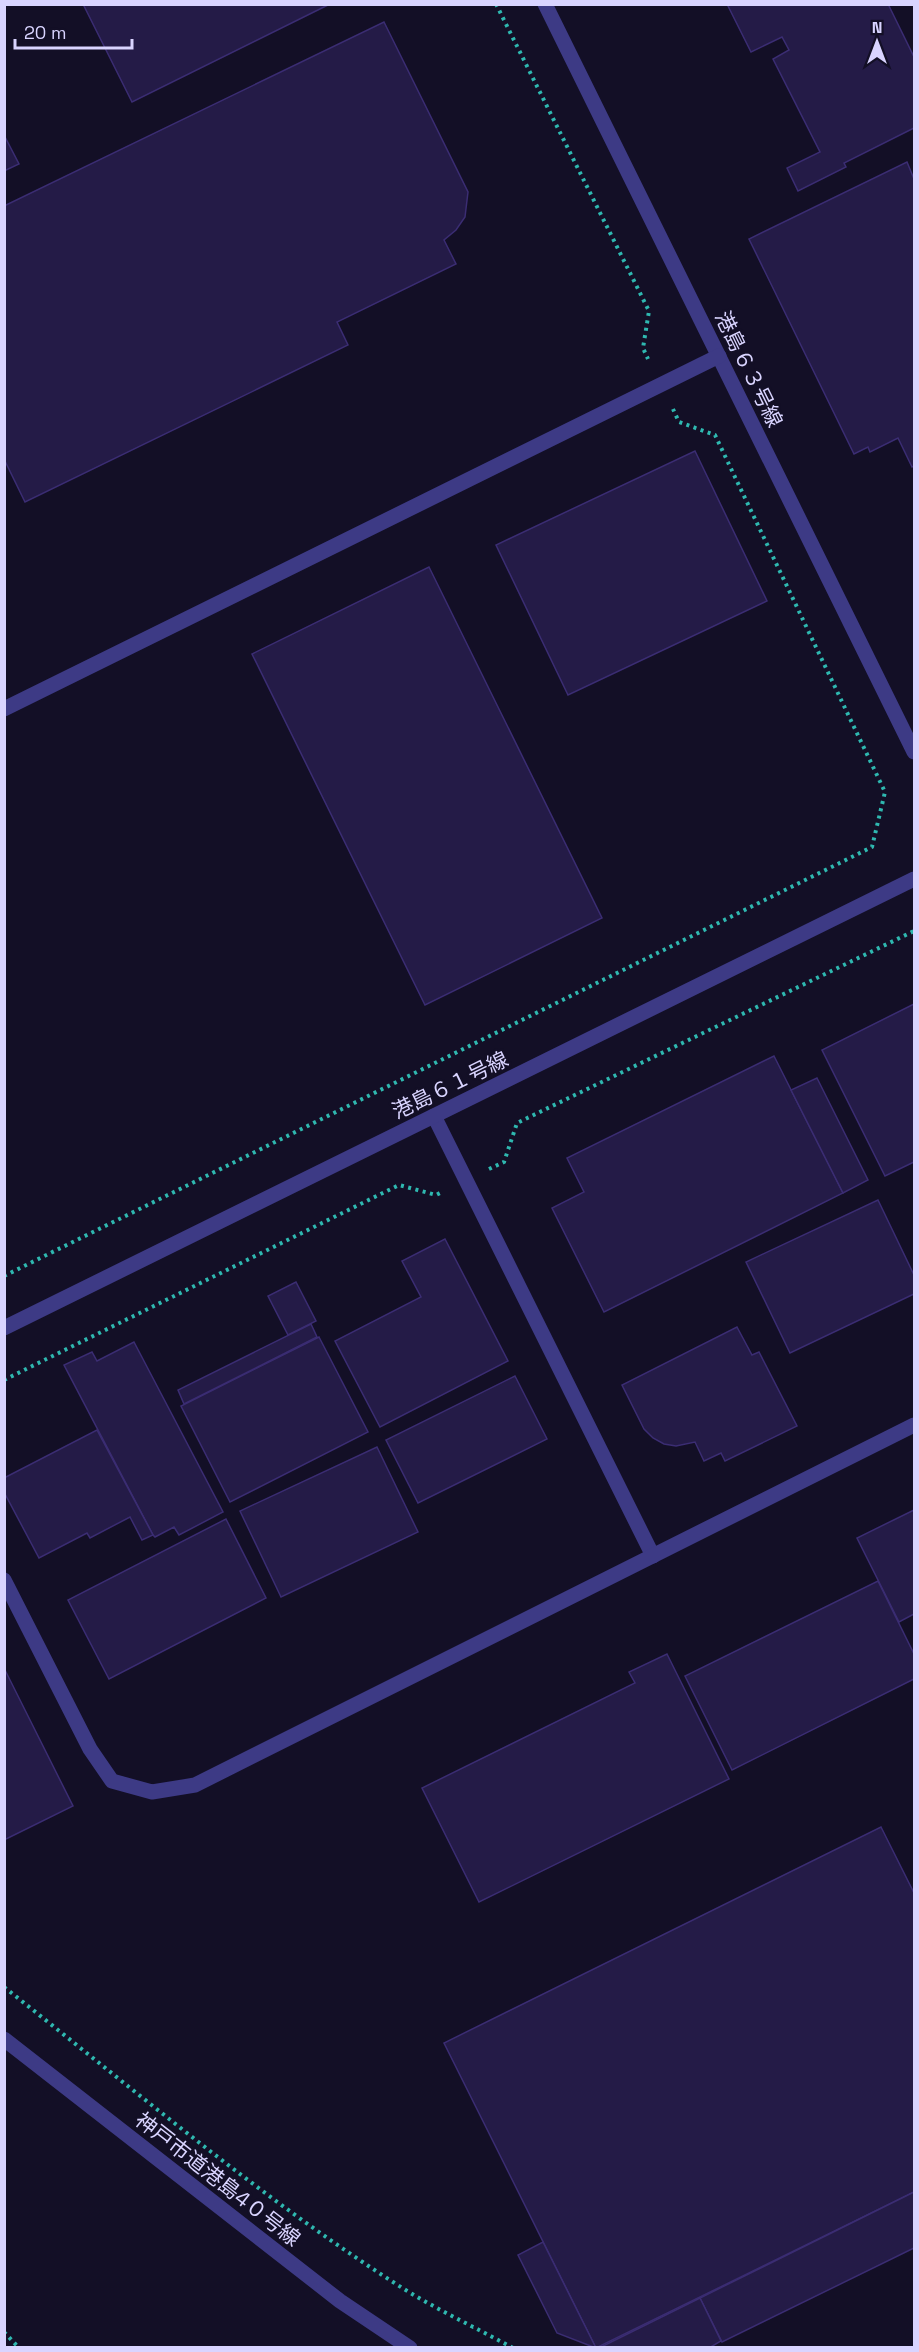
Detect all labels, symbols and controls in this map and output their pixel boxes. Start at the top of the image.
scale bar [15,12,132,50]
north arrow [847,12,907,72]
text: N [872,17,882,38]
text: 20 m [24,21,67,44]
street label: 港島６３号線 [709,306,789,432]
street label: 港島６１号線 [387,1045,513,1125]
street label: 神戸市道港島4０号線 [130,2106,306,2252]

